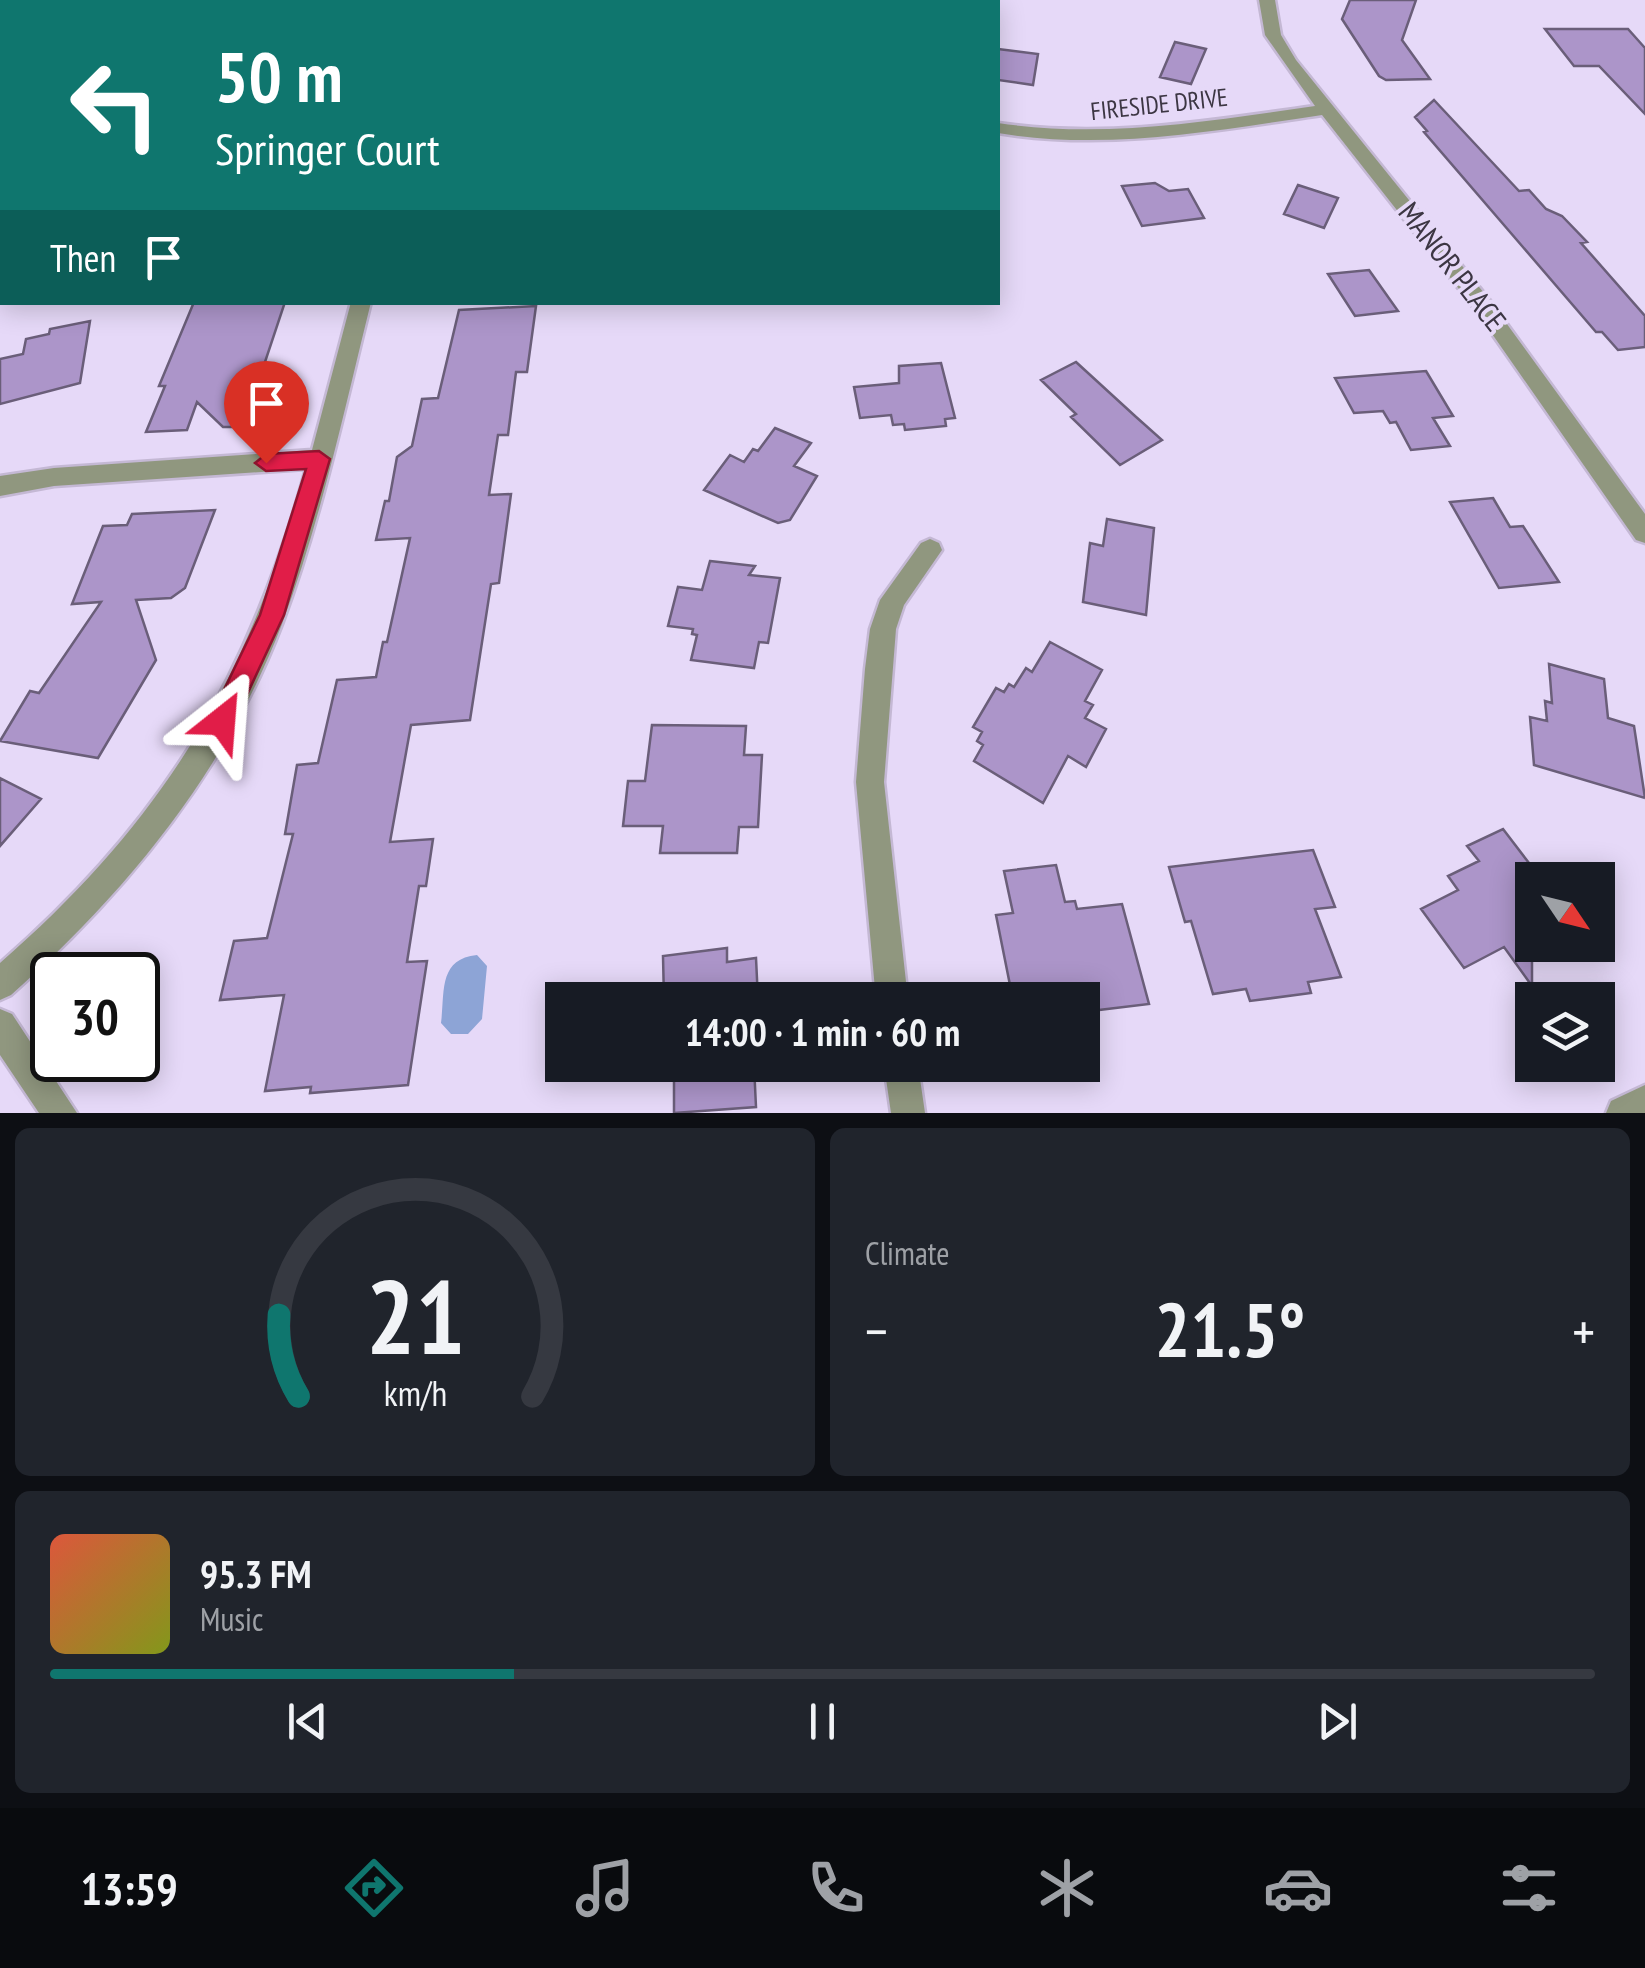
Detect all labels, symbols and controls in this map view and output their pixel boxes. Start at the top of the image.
text: 50 m [215,31,343,121]
icon: left [50,40,180,170]
street label: FIRESIDE DRIVE [1089,81,1229,127]
text: Springer Court [215,119,440,177]
street label: MANOR PLACE [1391,194,1516,338]
icon: arrive [136,230,191,285]
text: Then [50,233,116,282]
pin [224,361,309,464]
icon: arrive [239,376,294,431]
position arrow [170,669,274,773]
north arrow [1515,862,1615,962]
map controls [1515,862,1615,1082]
speed limit sign: 30 [30,952,160,1082]
button: layers [1515,982,1615,1082]
text: 14:00 · 1 min · 60 m [685,1007,960,1056]
text: Climate [865,1232,949,1274]
text: 21 [365,1248,465,1383]
text: 21.5° [1155,1281,1305,1378]
text: − [865,1295,888,1366]
text: + [1572,1295,1595,1366]
text: km/h [383,1370,447,1416]
text: 95.3 FM [200,1549,312,1598]
text: Music [200,1598,263,1640]
icon: previous [280,1694,335,1749]
icon: pause [795,1694,850,1749]
icon: next [1310,1694,1365,1749]
icon: directions [339,1853,409,1923]
icon: music [570,1853,640,1923]
icon: phone [801,1853,871,1923]
icon: climate [1032,1853,1102,1923]
icon: car [1263,1853,1333,1923]
icon: filters [1494,1853,1564,1923]
text: 13:59 [81,1859,178,1917]

